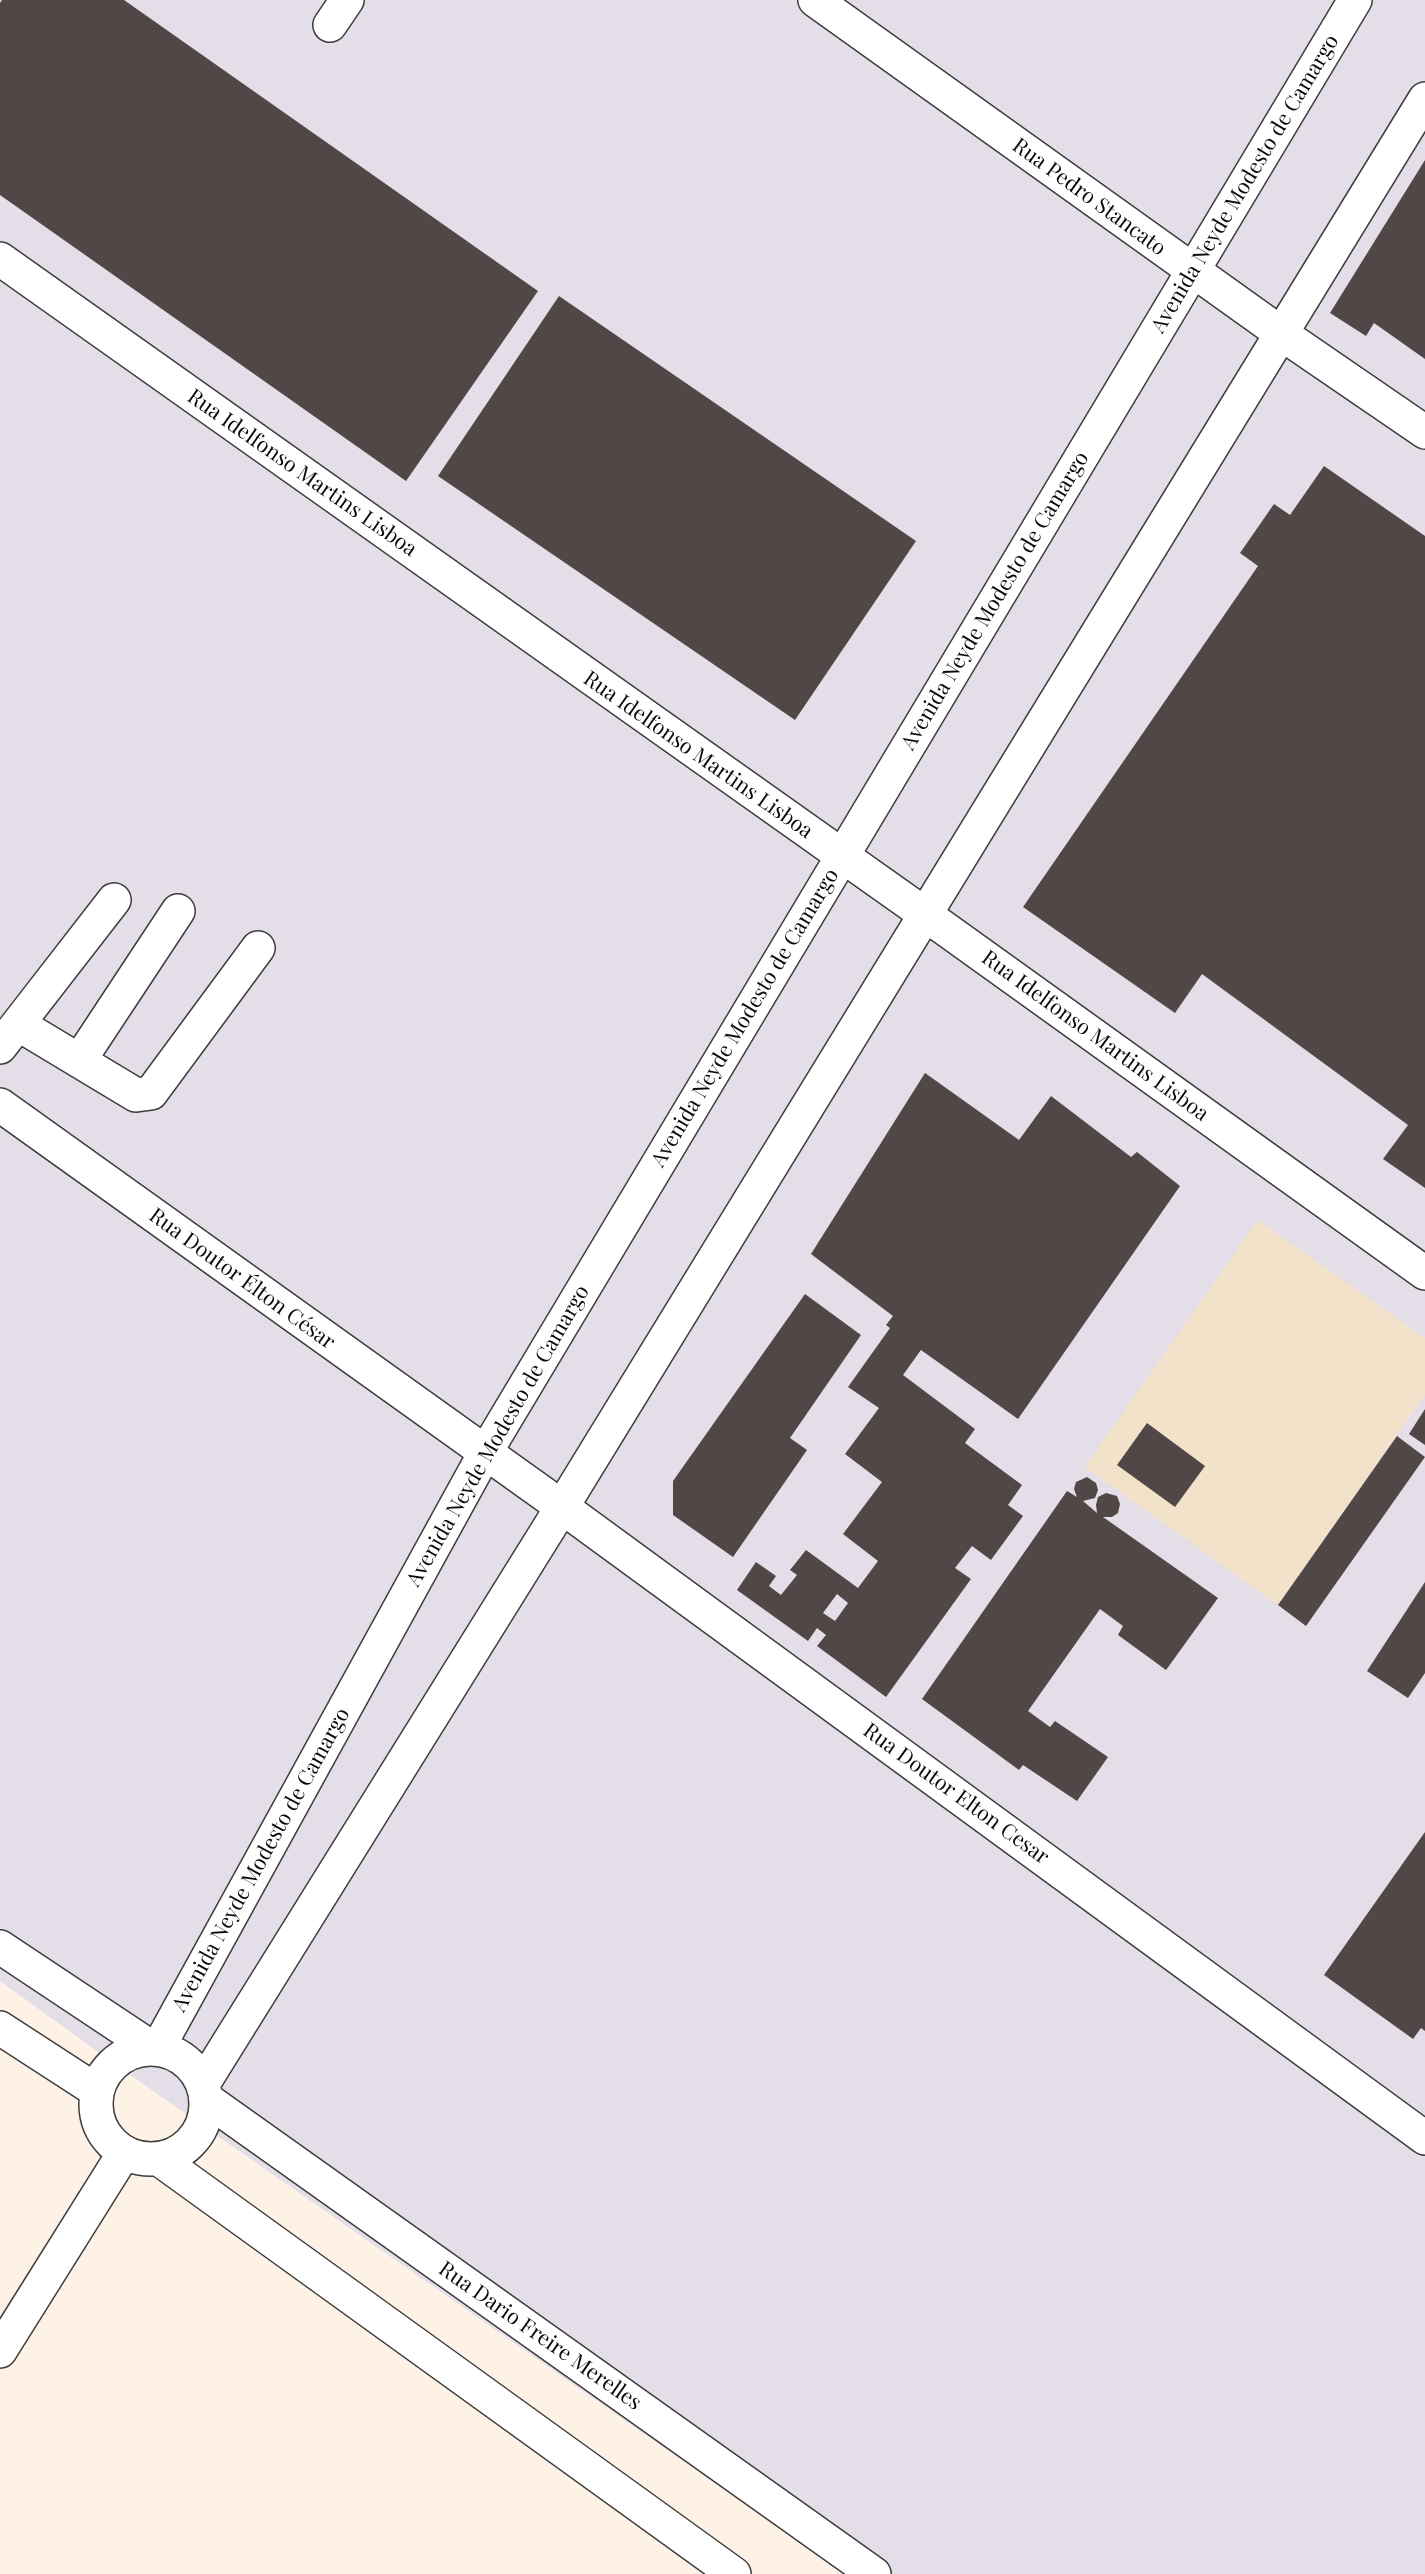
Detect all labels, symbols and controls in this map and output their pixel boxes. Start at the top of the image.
street label: Avenida Neyde Modesto de Camargo [1146,30,1344,338]
street label: Rua Pedro Stancato [1007,133,1171,261]
street label: Rua Idelfonso Martins Lisboa [182,384,422,562]
street label: Avenida Neyde Modesto de Camargo [896,447,1094,755]
street label: Rua Idelfonso Martins Lisboa [578,666,818,844]
street label: Avenida Neyde Modesto de Camargo [646,864,844,1172]
street label: Rua Idelfonso Martins Lisboa [977,945,1213,1127]
street label: Rua Doutor Élton César [144,1203,340,1355]
street label: Avenida Neyde Modesto de Camargo [401,1281,595,1591]
street label: Avenida Neyde Modesto de Camargo [167,1704,355,2016]
street label: Rua Doutor Elton Cesar [858,1718,1054,1870]
street label: Rua Dario Freire Merelles [434,2256,646,2416]

